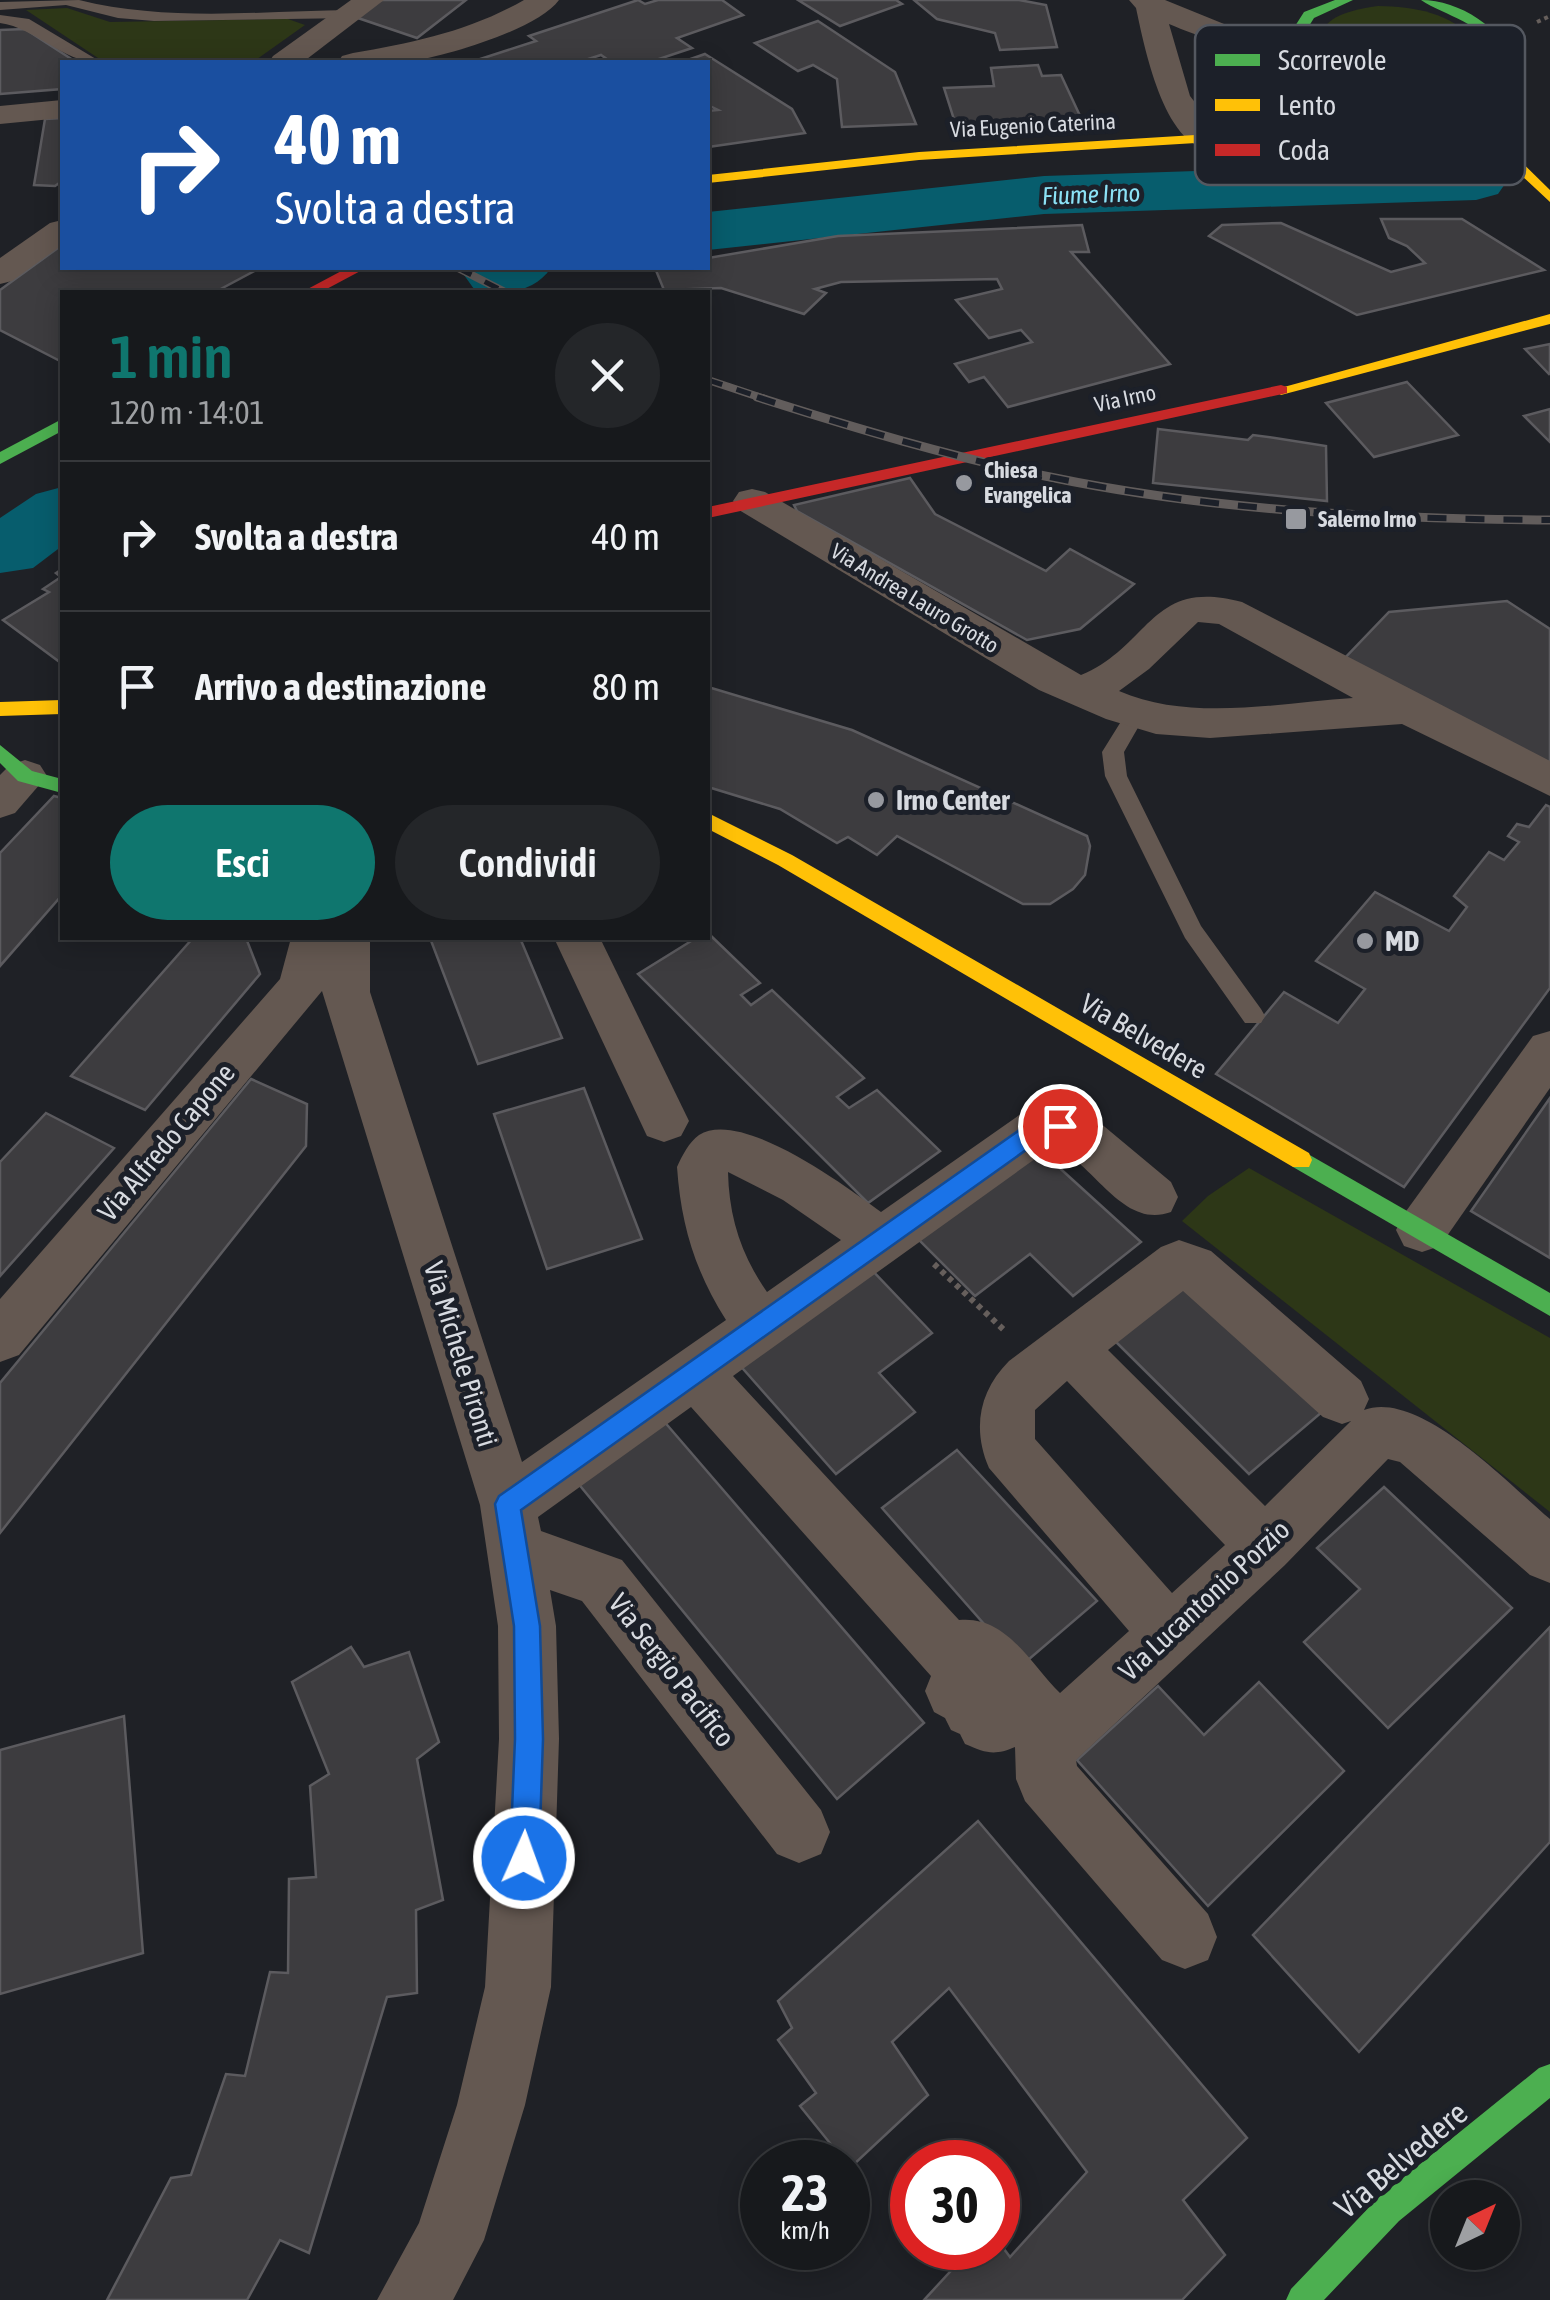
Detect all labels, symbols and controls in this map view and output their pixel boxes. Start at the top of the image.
legend [1195,25,1525,185]
text: Scorrevole [1278,44,1387,76]
text: Lento [1278,89,1336,121]
text: 40 m [275,99,401,179]
icon: right [110,100,240,230]
street label: Via Eugenio Caterina [950,108,1116,142]
text: Coda [1278,134,1330,166]
water label: Fiume Irno [1041,178,1141,210]
text: Svolta a destra [275,182,516,234]
text: 1 min [110,322,233,391]
button: close [555,323,660,428]
street label: Via Irno [1092,379,1158,417]
text: 120 m · 14:01 [110,394,265,431]
place label: Chiesa Evangelica [984,457,1071,508]
marker: Chiesa Evangelica [953,472,975,494]
marker: Salerno Irno [1283,506,1309,532]
place label: Salerno Irno [1318,506,1417,532]
icon: right [110,509,165,564]
text: Svolta a destra [195,515,398,558]
text: 40 m [592,515,660,558]
street label: Via Andrea Lauro Grotto [826,538,1004,658]
icon: arrive [110,659,165,714]
text: Arrivo a destinazione [195,665,486,708]
text: 80 m [592,665,660,708]
place label: Irno Center [896,784,1010,816]
marker: Irno Center [865,789,887,811]
button: Esci [110,805,375,920]
button: Condividi [395,805,660,920]
place label: MD [1385,925,1419,957]
marker: MD [1354,930,1376,952]
street label: Via Belvedere [1075,987,1213,1085]
street label: Via Alfredo Capone [91,1057,241,1227]
pin [1018,1084,1103,1169]
icon: arrive [1033,1099,1088,1154]
street label: Via Michele Pironti [418,1258,504,1450]
street label: Via Lucantonio Porzio [1112,1513,1296,1687]
street label: Via Sergio Pacifico [602,1587,742,1753]
position arrow [472,1806,576,1910]
street label: Via Belvedere [1327,2094,1474,2226]
speed limit sign: 30 [890,2140,1020,2270]
text: 23 [781,2164,828,2222]
north arrow [1430,2180,1520,2270]
map controls [1430,2180,1520,2270]
text: km/h [780,2216,830,2244]

